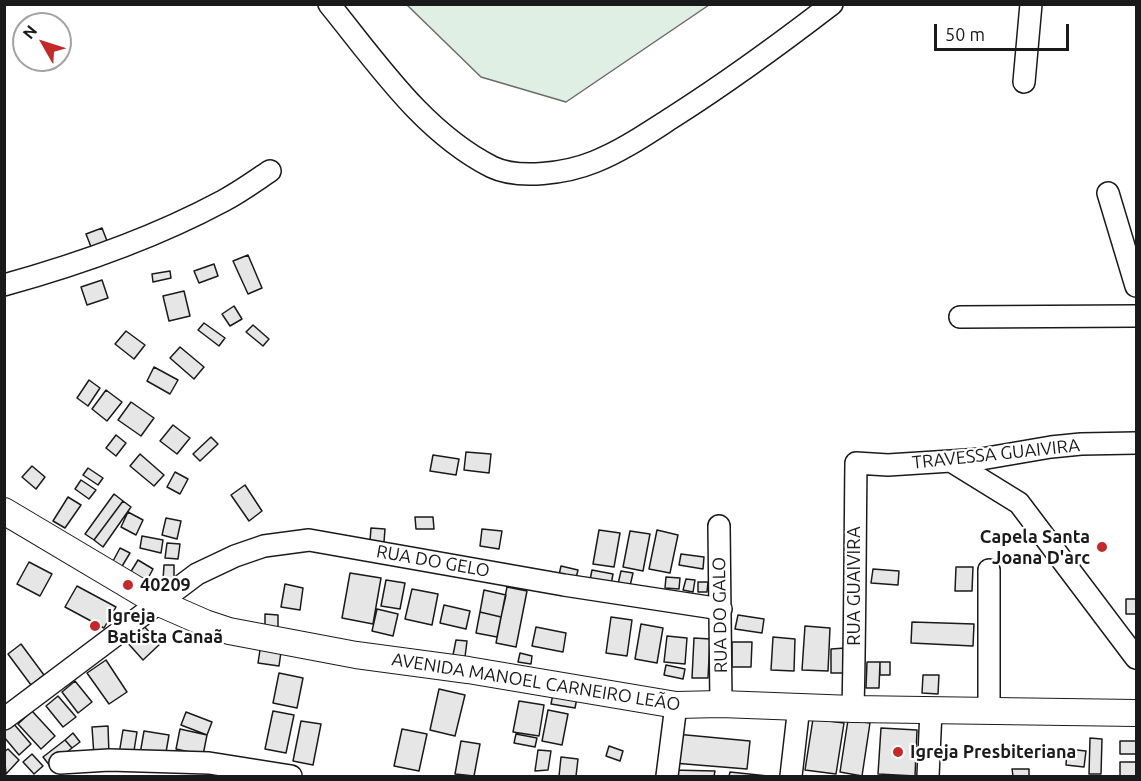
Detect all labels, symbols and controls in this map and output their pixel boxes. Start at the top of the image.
north arrow [12,12,72,72]
scale bar [937,12,1072,50]
text: N [19,22,40,42]
text: 50 m [945,24,985,44]
street label: TRAVESSA GUAIVIRA [911,434,1081,474]
street label: RUA GUAIVIRA [843,526,865,646]
place label: Capela Santa Joana D'arc [980,526,1090,568]
street label: RUA DO GELO [375,540,491,582]
marker: Capela Santa Joana D'arc [1095,540,1109,554]
street label: RUA DO GALO [708,557,732,673]
place label: 40209 [140,574,191,596]
marker: 40209 [121,578,135,592]
place label: Igreja Batista Canaã [107,605,223,648]
marker: Igreja Batista Canaã [88,619,102,633]
street label: AVENIDA MANOEL CARNEIRO LEÃO [390,649,682,715]
place label: Igreja Presbiteriana [910,741,1076,763]
marker: Igreja Presbiteriana [891,745,905,759]

